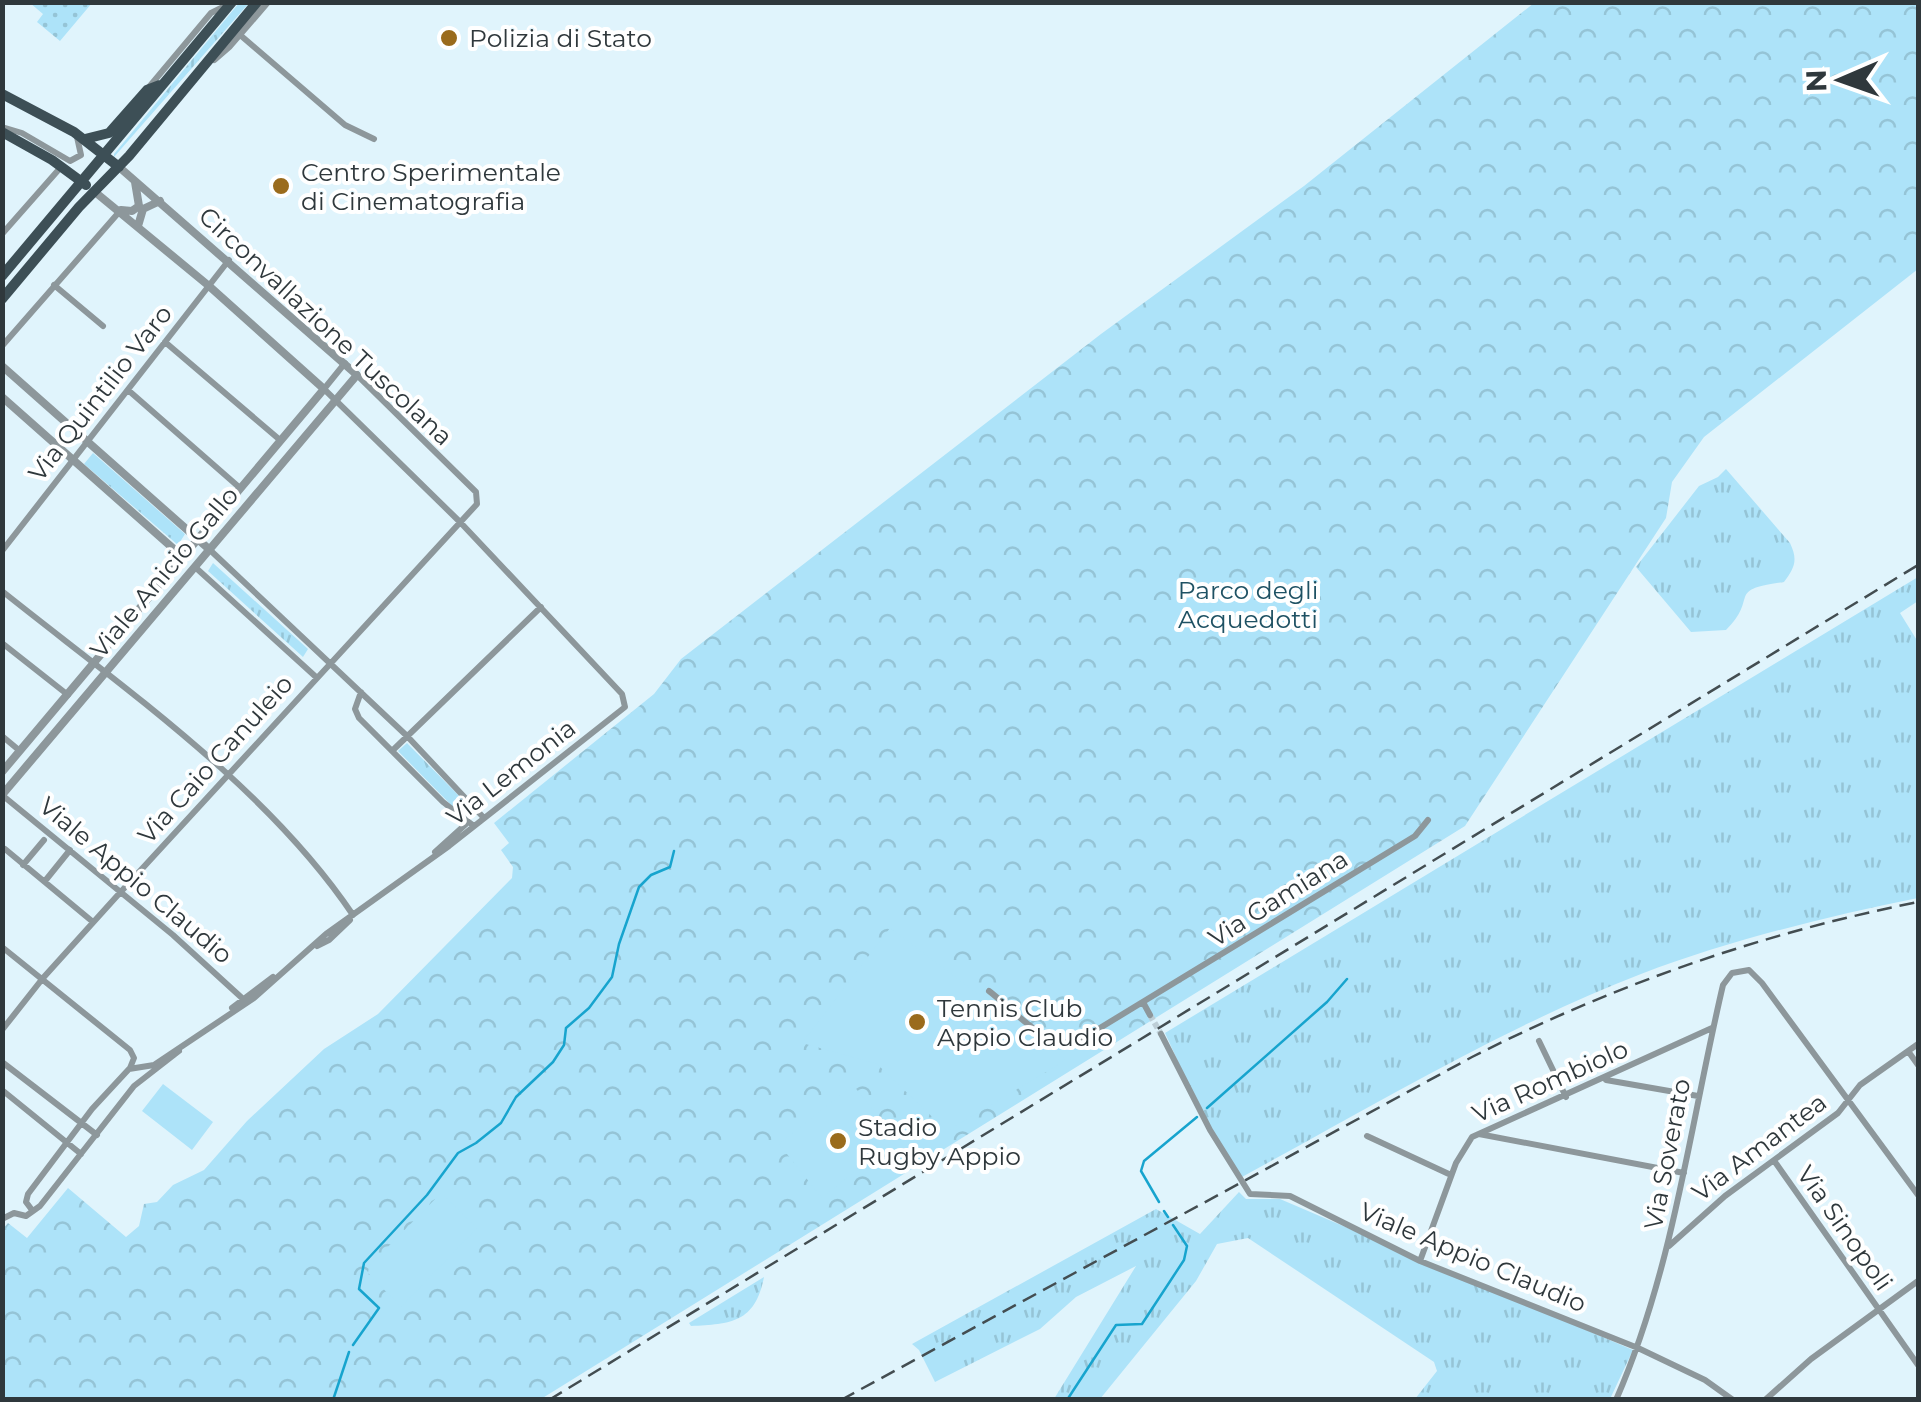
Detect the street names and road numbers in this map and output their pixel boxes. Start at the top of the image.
street label: Circonvallazione Tuscolana [193,201,459,451]
street label: Via Quintilio Varo [22,299,178,487]
street label: Viale Anicio Gallo [84,480,244,664]
street label: Via Caio Canuleio [131,669,299,849]
street label: Via Lemonia [441,712,581,832]
street label: Viale Appio Claudio [33,790,239,970]
street label: Via Gamiana [1203,843,1353,953]
street label: Via Rombiolo [1468,1033,1632,1129]
street label: Via Soverato [1638,1076,1696,1232]
street label: Via Amantea [1686,1087,1832,1207]
street label: Via Sinopoli [1791,1160,1899,1296]
street label: Viale Appio Claudio [1355,1196,1591,1318]

